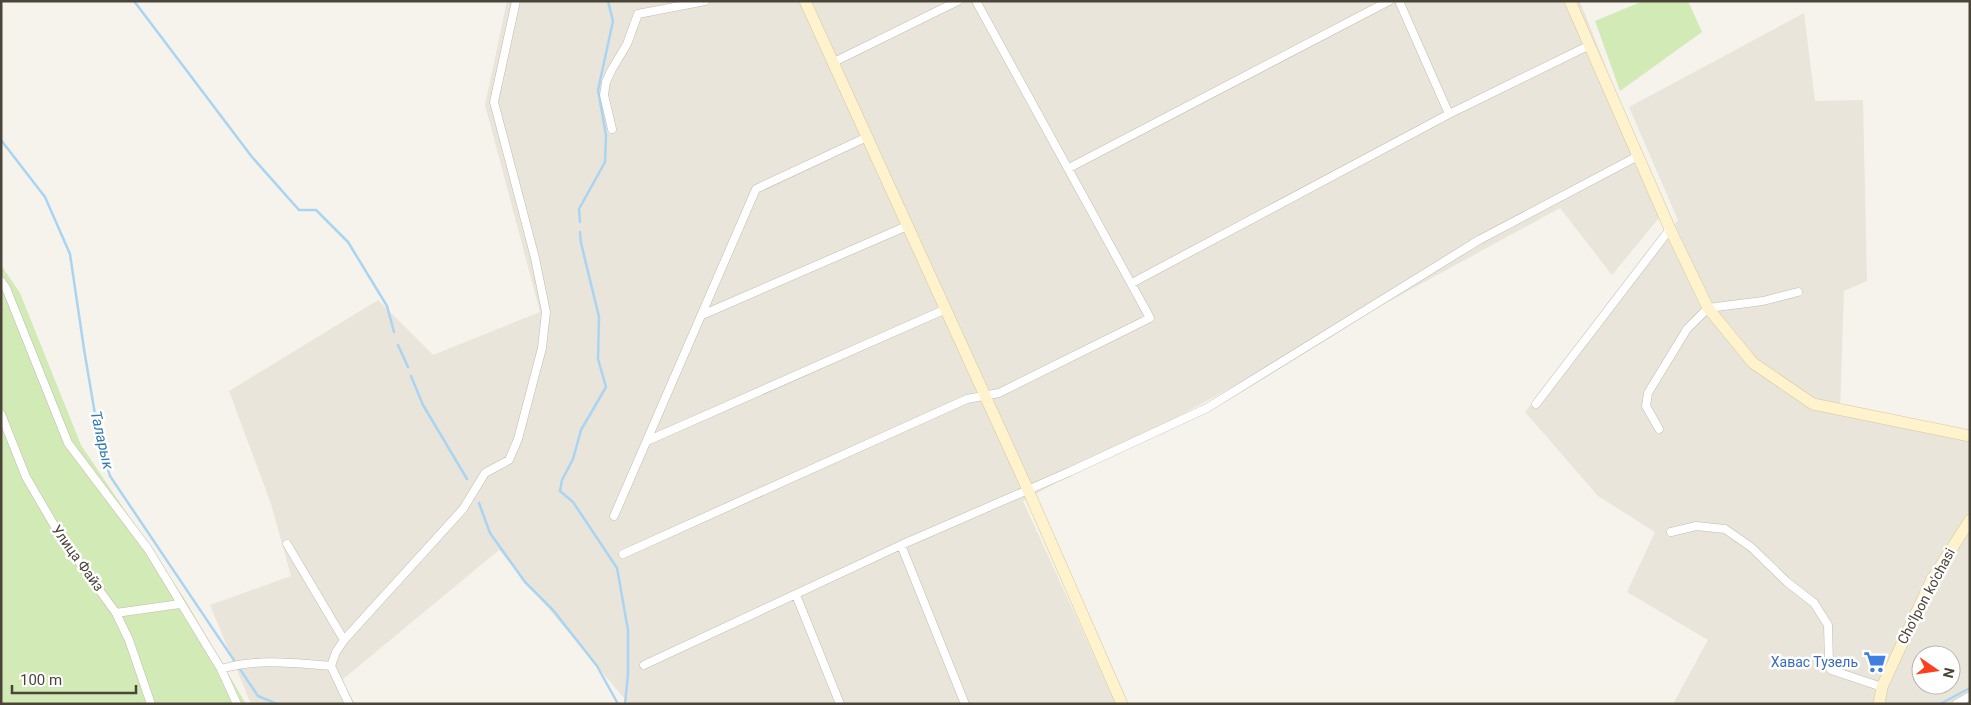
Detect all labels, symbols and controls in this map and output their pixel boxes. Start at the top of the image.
water label: Таларык [87,409,118,472]
street label: Улица Файз [49,522,107,594]
street label: Cho'lpon ko'chasi [1894,545,1958,647]
north arrow [1911,645,1961,695]
supermarket icon: Хавас Тузель [1862,649,1888,675]
place label: Хавас Тузель [1771,654,1858,670]
scale bar [12,662,136,694]
text: N [1940,666,1958,680]
text: 100 m [20,671,62,689]

